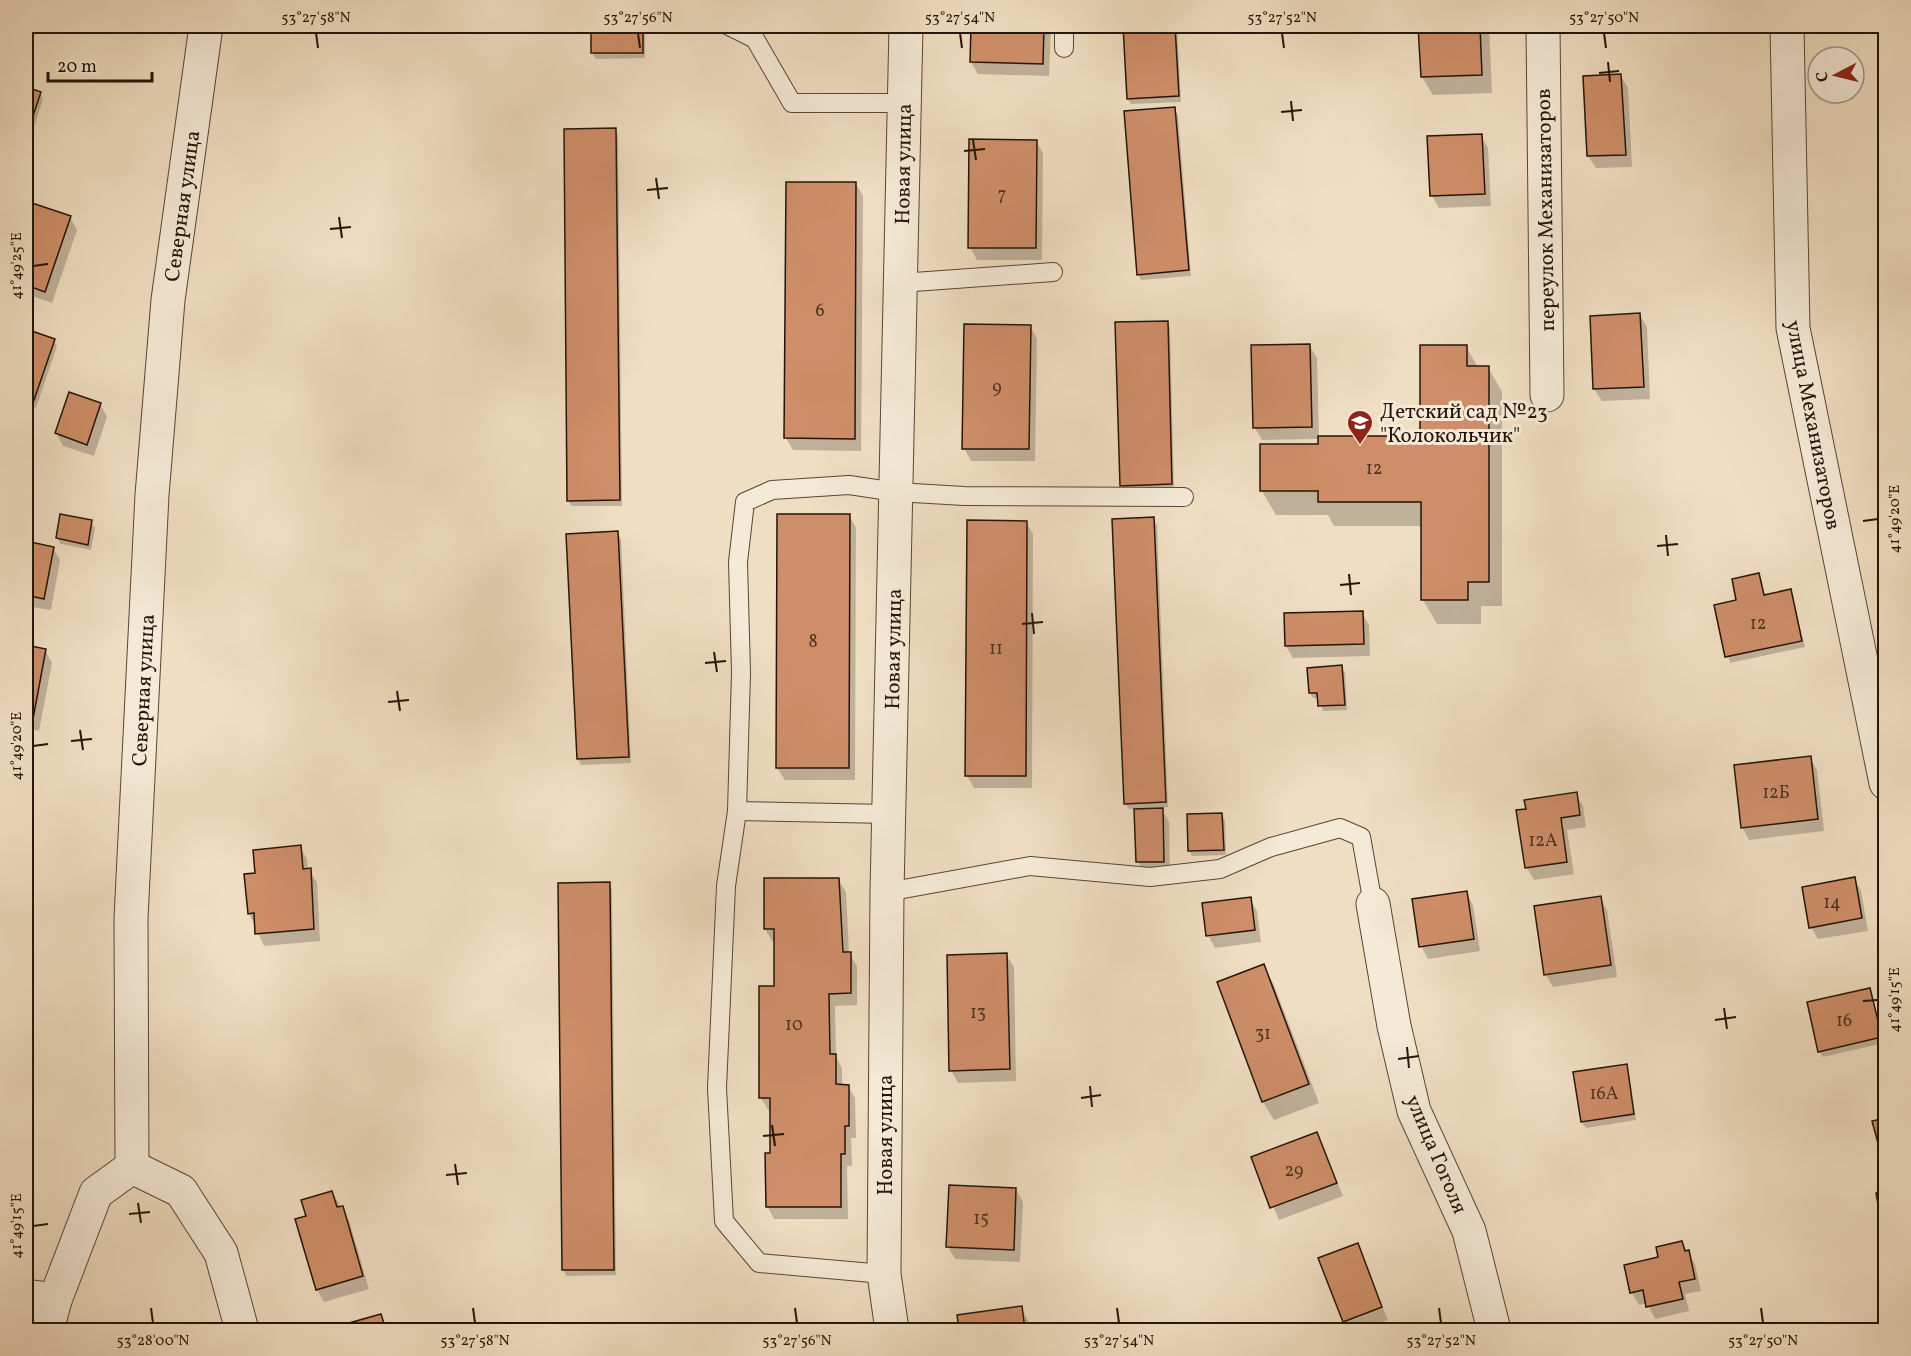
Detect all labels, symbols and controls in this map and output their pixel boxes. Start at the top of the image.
text: 53°27'58"N [281,8,351,29]
text: 53°27'56"N [603,8,673,29]
text: 53°27'54"N [925,8,995,29]
text: 53°27'52"N [1247,8,1317,29]
text: 53°27'50"N [1569,8,1639,29]
scale bar [48,45,152,83]
north arrow [1806,45,1866,105]
text: 20 m [57,55,97,80]
text: С [1812,70,1835,83]
street label: переулок Механизаторов [1530,88,1563,332]
street label: Новая улица [889,103,920,225]
street label: Северная улица [159,129,208,284]
house number: 7 [998,183,1006,208]
text: 41°49'25"E [7,232,28,300]
house number: 6 [815,299,825,324]
street label: улица Механизаторов [1778,318,1847,533]
house number: 9 [992,376,1002,401]
place label: Детский сад №23 "Колокольчик" [1380,398,1548,451]
school or university icon: Детский сад №23 "Колокольчик" [1345,408,1375,446]
house number: 12 [1366,457,1382,482]
text: 41°49'20"E [1885,485,1906,553]
street label: Новая улица [879,588,910,710]
house number: 12 [1750,612,1766,637]
street label: Северная улица [126,613,163,767]
house number: 8 [808,630,818,655]
house number: 11 [989,637,1003,662]
text: 41°49'20"E [7,712,28,780]
house number: 12Б [1762,781,1790,806]
house number: 12А [1528,829,1558,854]
house number: 14 [1823,891,1841,916]
text: 41°49'15"E [1885,967,1906,1033]
house number: 13 [970,1001,986,1026]
house number: 16 [1836,1009,1852,1034]
house number: 10 [785,1013,803,1038]
house number: 31 [1255,1022,1271,1047]
street label: Новая улица [872,1074,901,1196]
house number: 16А [1590,1082,1619,1107]
street label: улица Гоголя [1398,1091,1474,1219]
house number: 29 [1285,1159,1303,1184]
text: 41°49'15"E [7,1193,28,1259]
house number: 15 [973,1207,989,1232]
text: 53°28'00"N [116,1331,190,1352]
text: 53°27'58"N [440,1331,510,1352]
text: 53°27'56"N [762,1331,832,1352]
text: 53°27'54"N [1084,1331,1154,1352]
text: 53°27'52"N [1406,1331,1476,1352]
text: 53°27'50"N [1728,1331,1798,1352]

